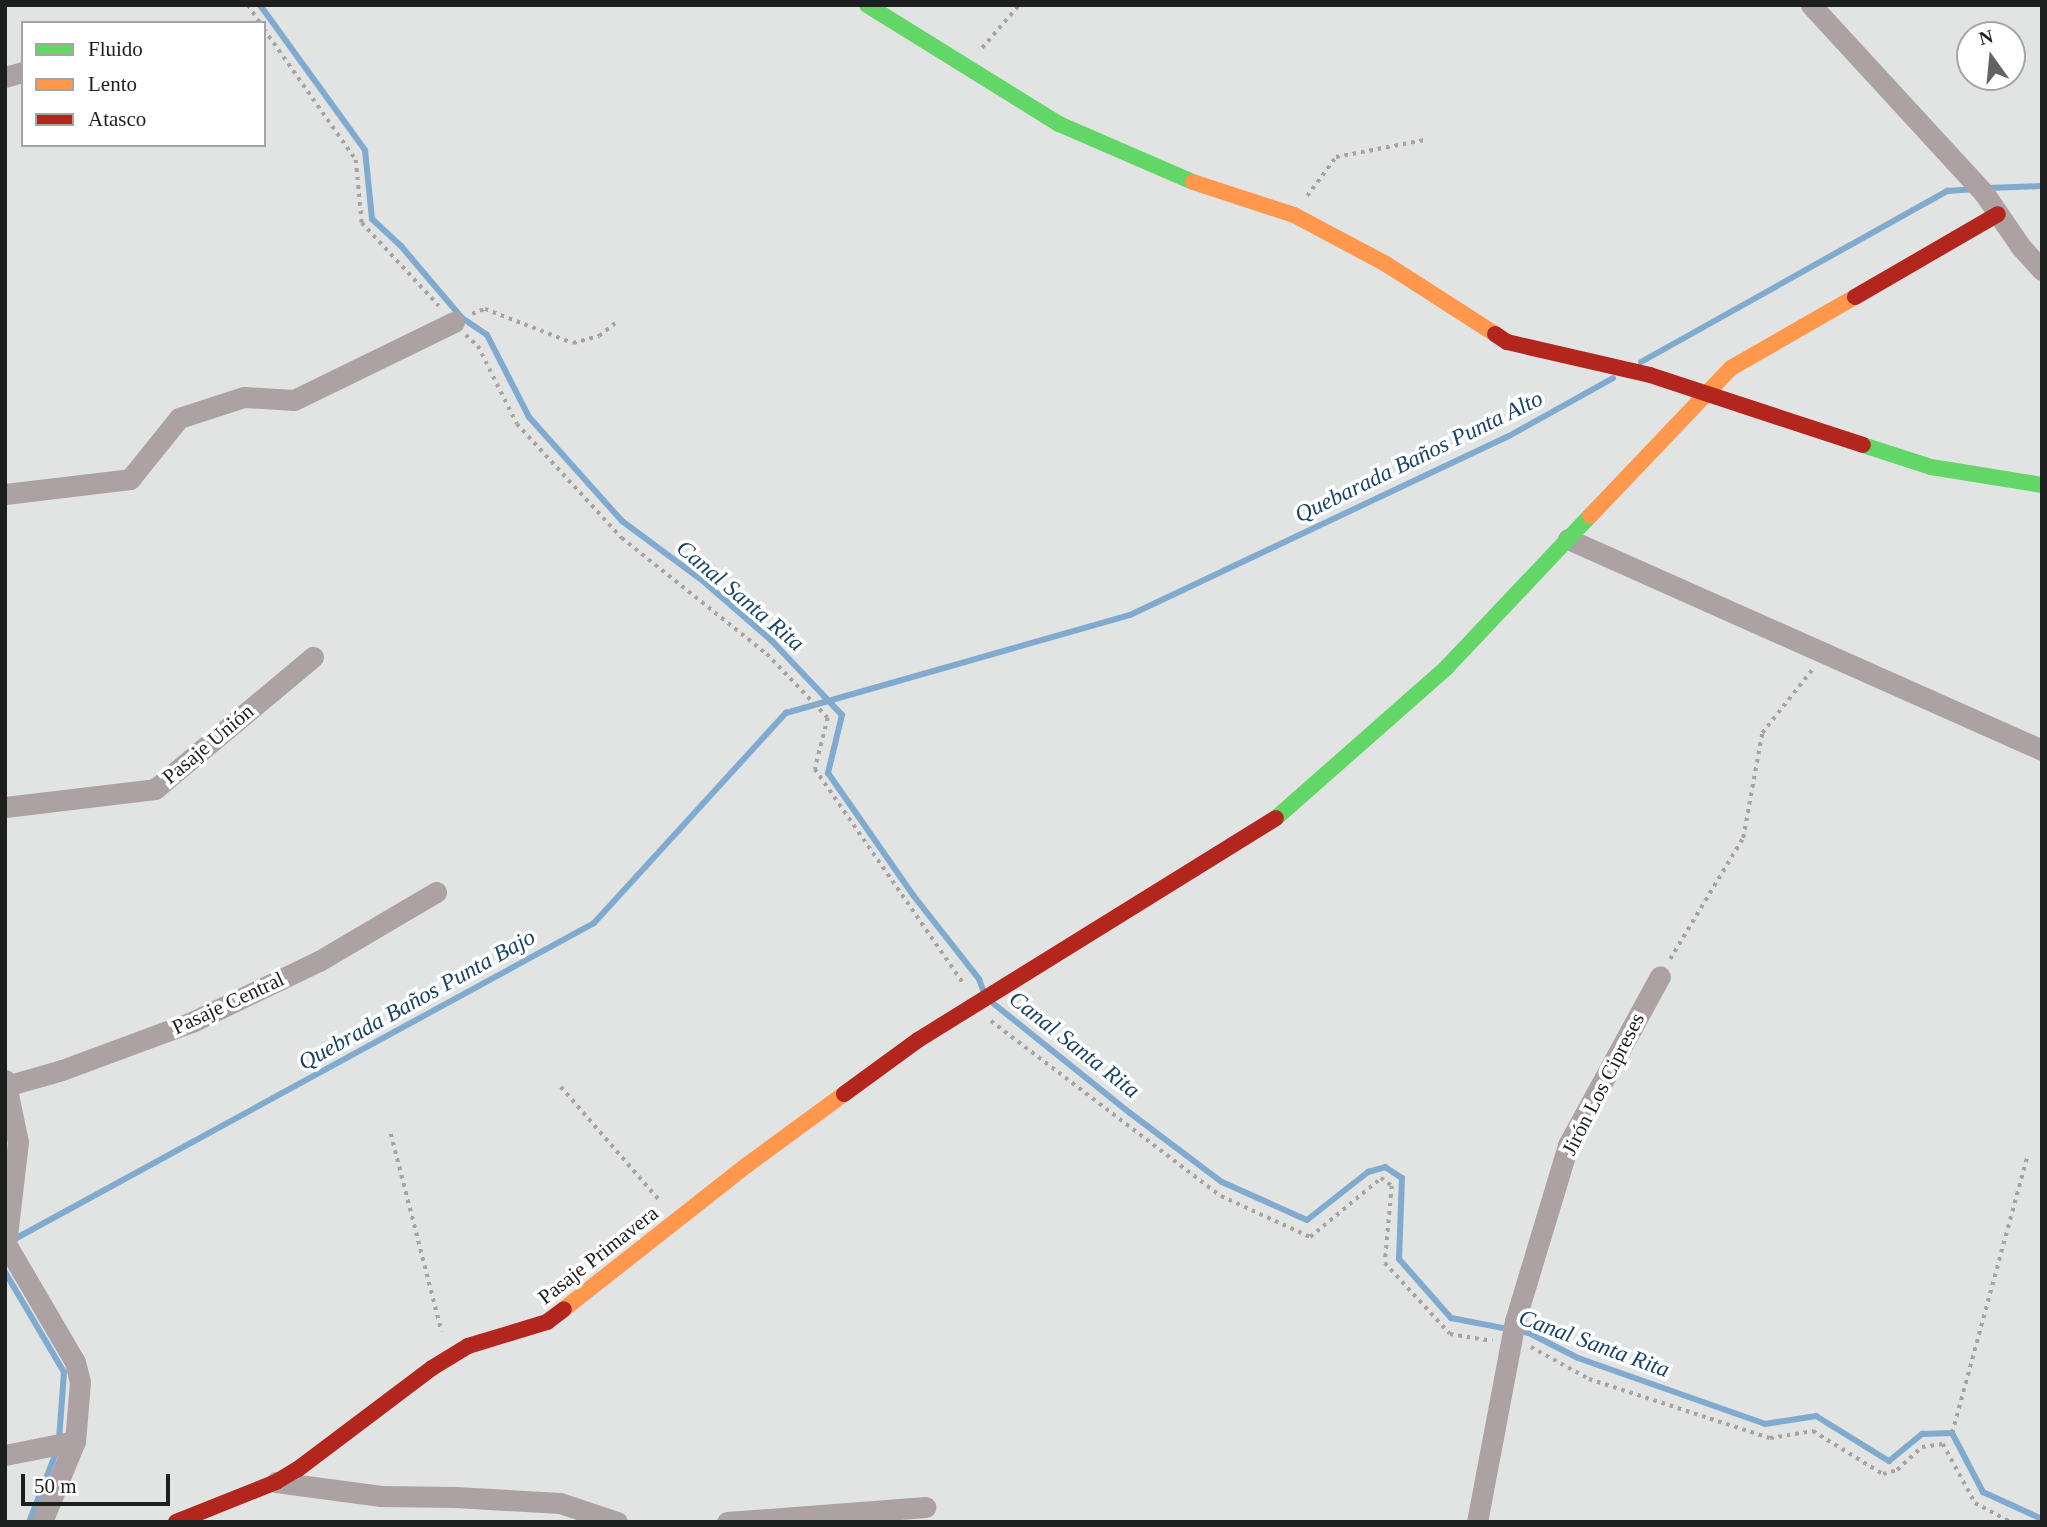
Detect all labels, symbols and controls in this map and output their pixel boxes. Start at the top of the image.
legend [21,21,266,147]
north arrow [1956,21,2026,91]
text: N [1977,25,1995,49]
text: Fluido [88,37,143,61]
text: Lento [88,72,137,96]
text: Atasco [88,107,146,131]
water label: Quebarada Baños Punta Alto [1290,385,1548,529]
water label: Canal Santa Rita [670,535,810,657]
street label: Pasaje Unión [157,699,259,789]
water label: Quebrada Baños Punta Bajo [294,923,540,1077]
street label: Pasaje Central [168,966,288,1040]
water label: Canal Santa Rita [1003,985,1145,1105]
street label: Jirón Los Cipreses [1556,1009,1650,1159]
street label: Pasaje Primavera [533,1200,663,1310]
water label: Canal Santa Rita [1515,1304,1673,1384]
scale bar [24,1460,173,1504]
text: 50 m [34,1474,77,1498]

